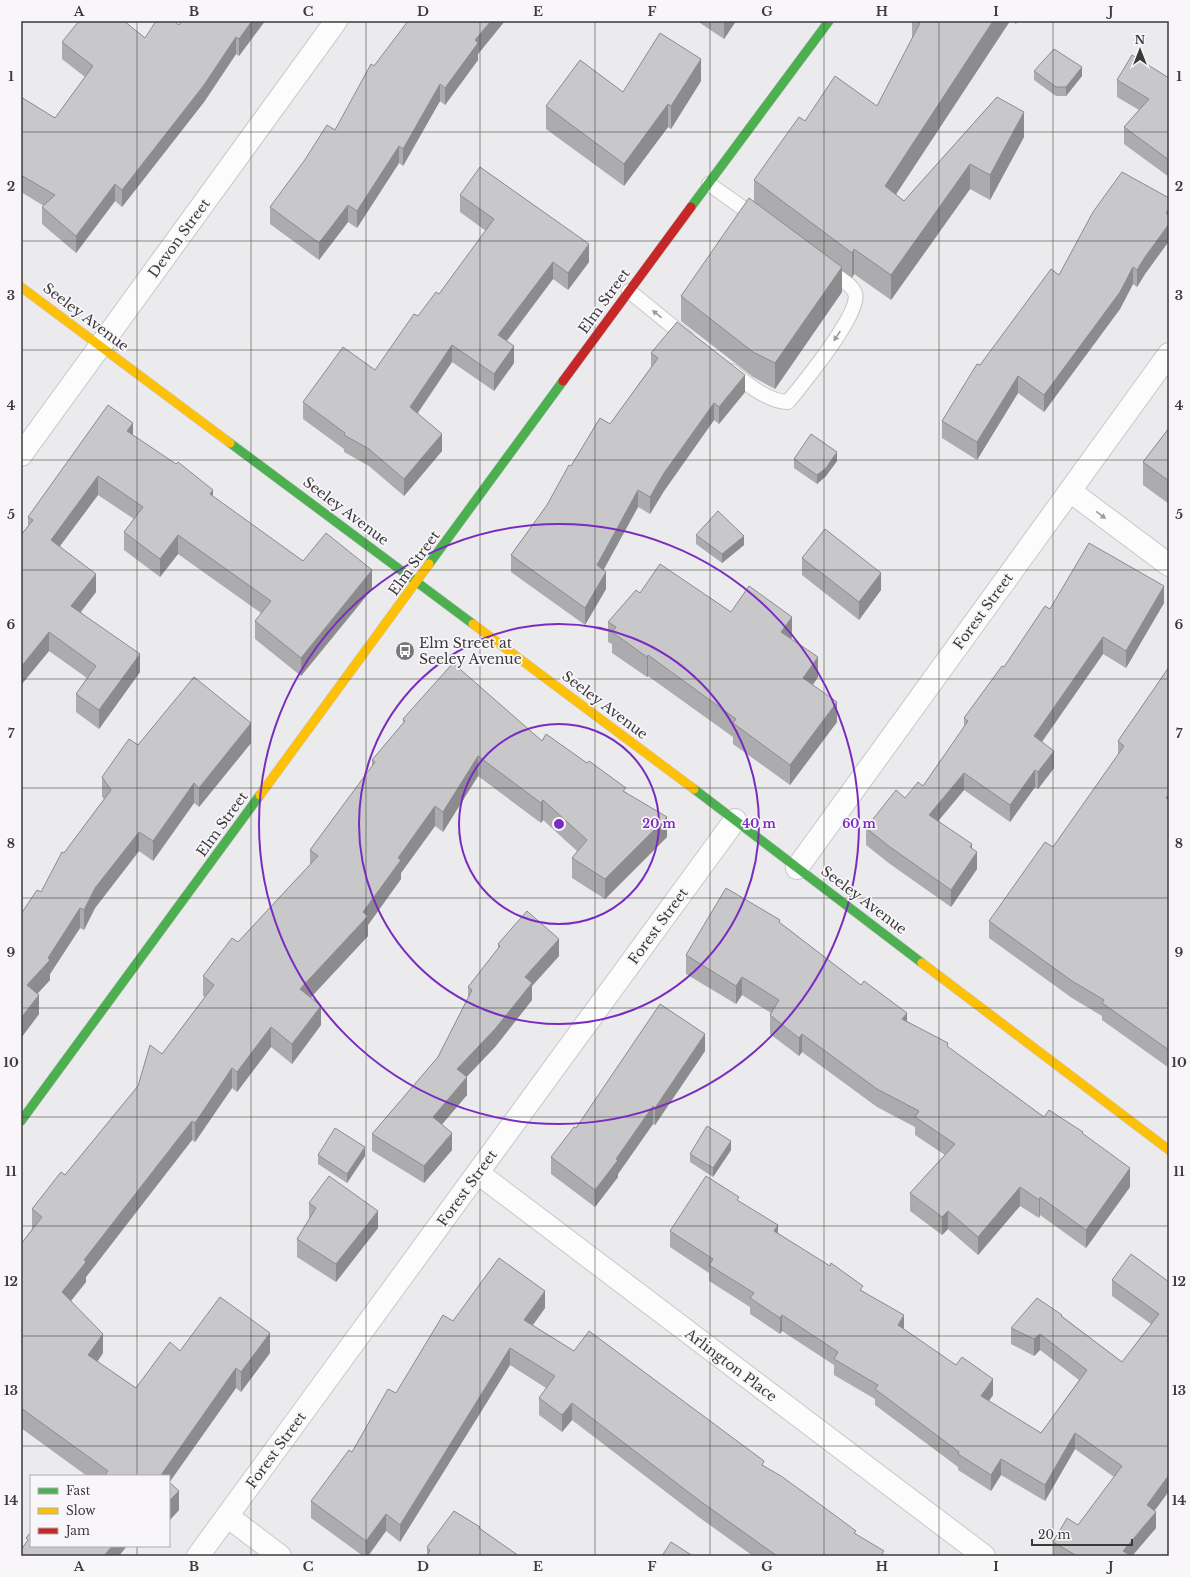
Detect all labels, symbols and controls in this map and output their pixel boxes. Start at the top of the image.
text: A [73,3,85,20]
text: B [189,3,199,20]
text: C [303,3,314,20]
text: D [417,3,429,20]
text: E [533,3,543,20]
text: F [648,3,657,20]
text: G [761,3,773,20]
text: H [876,3,888,20]
text: I [993,3,999,20]
text: J [1105,3,1114,20]
north arrow [1120,30,1160,70]
text: N [1135,33,1146,47]
text: 1 [8,68,14,85]
text: 1 [1176,68,1182,85]
text: 2 [7,178,15,195]
text: 2 [1175,178,1183,195]
street label: Devon Street [144,194,214,281]
street label: Elm Street [574,264,634,337]
street label: Seeley Avenue [40,279,132,355]
text: 3 [7,287,15,304]
text: 3 [1175,287,1183,304]
one-way arrow [651,310,662,319]
one-way arrow [834,330,841,342]
text: 4 [7,397,16,414]
text: 4 [1175,397,1184,414]
street label: Seeley Avenue [300,473,392,549]
text: 5 [7,506,15,523]
text: 5 [1175,506,1183,523]
one-way arrow [1095,510,1106,519]
street label: Elm Street [384,526,444,599]
street label: Forest Street [949,569,1017,653]
text: 6 [7,616,16,633]
text: 6 [1175,616,1184,633]
place label: Elm Street at Seeley Avenue [419,634,522,668]
bus stop icon: Elm Street at Seeley Avenue [394,640,416,662]
street label: Seeley Avenue [559,667,651,743]
text: 7 [8,725,15,742]
text: 7 [1176,725,1183,742]
street label: Elm Street [192,787,252,860]
text: 20 m [642,816,676,831]
text: 40 m [742,816,776,831]
text: 60 m [842,816,877,831]
centre of rings [552,817,566,831]
text: 8 [7,835,15,852]
text: 8 [1175,835,1183,852]
street label: Seeley Avenue [818,862,910,938]
street label: Forest Street [624,884,692,968]
text: 9 [7,944,16,961]
text: 9 [1175,944,1184,961]
text: 10 [3,1054,19,1071]
text: 10 [1171,1054,1187,1071]
street label: Forest Street [433,1146,501,1230]
text: 11 [5,1163,17,1180]
text: 11 [1173,1163,1185,1180]
text: 12 [4,1273,18,1290]
text: 12 [1172,1273,1186,1290]
street label: Arlington Place [681,1324,781,1405]
text: 13 [4,1382,18,1399]
text: 13 [1172,1382,1186,1399]
street label: Forest Street [242,1408,310,1492]
legend [30,1475,170,1547]
text: Fast [66,1483,91,1498]
text: 14 [4,1492,19,1509]
text: 14 [1172,1492,1187,1509]
text: Slow [66,1503,96,1518]
scale bar [1032,1521,1132,1547]
text: Jam [64,1523,90,1538]
text: 20 m [1038,1527,1070,1542]
text: A [73,1558,85,1575]
text: B [189,1558,199,1575]
text: C [303,1558,314,1575]
text: D [417,1558,429,1575]
text: E [533,1558,543,1575]
text: F [648,1558,657,1575]
text: G [761,1558,773,1575]
text: H [876,1558,888,1575]
text: I [993,1558,999,1575]
text: J [1105,1558,1114,1575]

